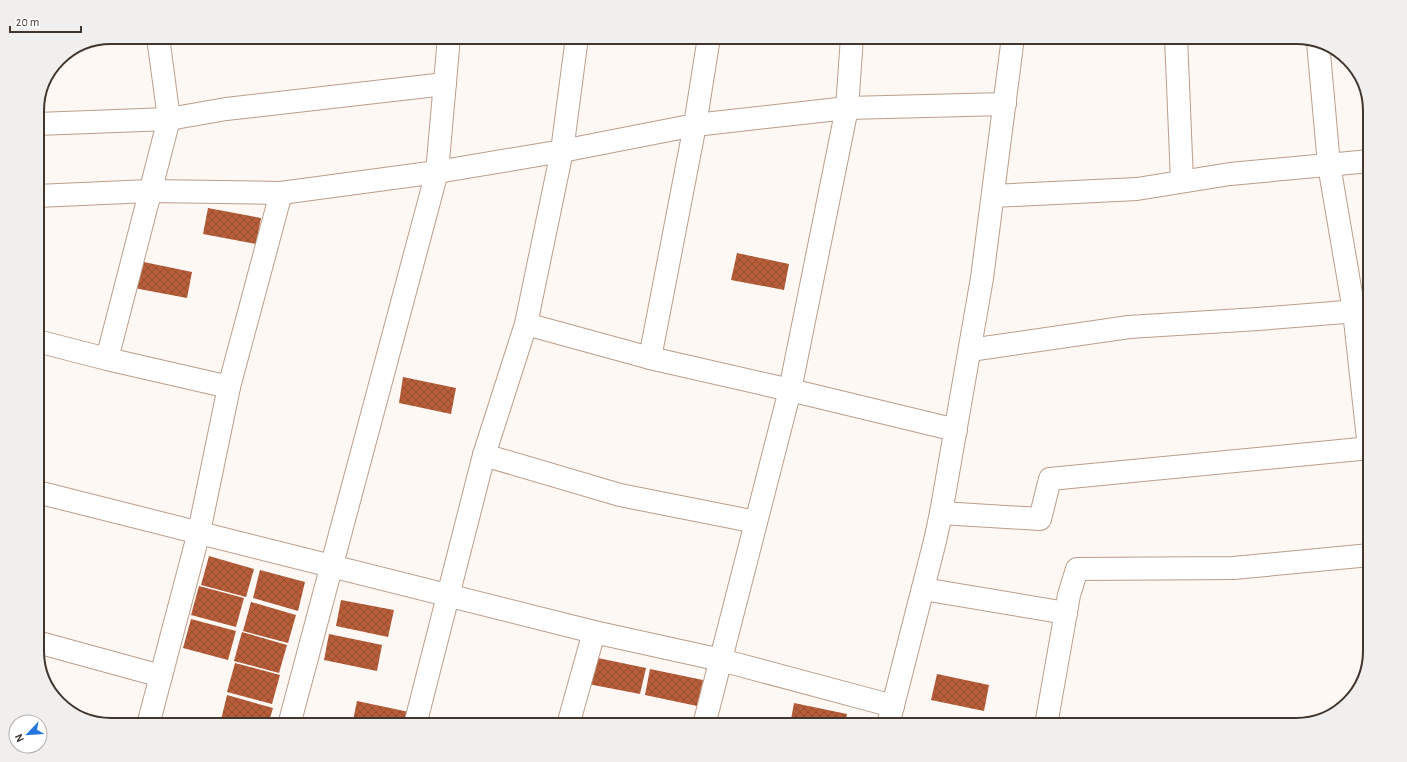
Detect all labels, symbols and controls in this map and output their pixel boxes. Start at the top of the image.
scale bar [10,8,81,34]
text: 20 m [16,16,39,28]
north arrow [8,714,48,754]
text: N [13,732,26,744]

